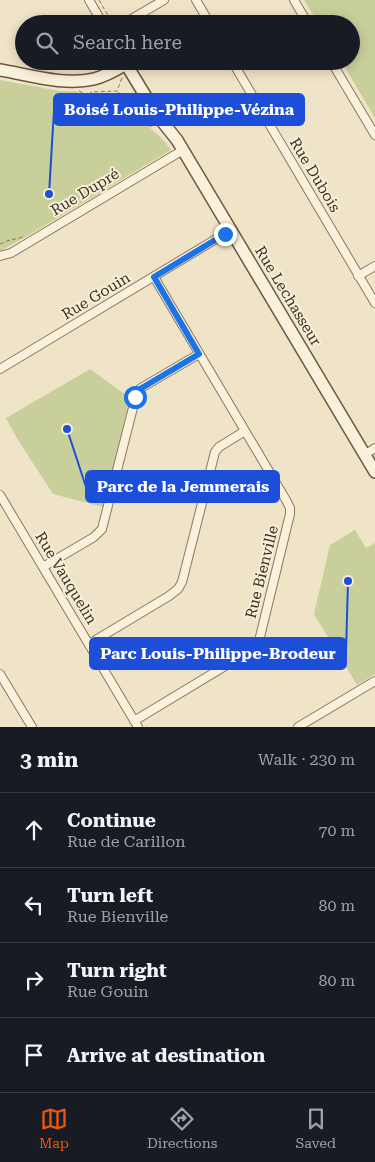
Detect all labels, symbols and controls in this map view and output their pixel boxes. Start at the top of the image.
search box [15,15,360,70]
icon: search [33,29,61,57]
text: Search here [73,31,182,54]
callout: Boisé Louis-Philippe-Vézina [54,94,304,125]
text: Boisé Louis-Philippe-Vézina [64,100,295,119]
street label: Rue Dubois [286,135,344,215]
street label: Rue Dupré [48,165,122,219]
route end [214,223,237,246]
street label: Rue Lechasseur [251,243,325,349]
street label: Rue Gouin [59,268,134,323]
route start [124,386,147,409]
callout: Parc de la Jemmerais [86,471,279,502]
text: Parc de la Jemmerais [97,477,269,496]
street label: Rue Bienville [242,524,282,620]
street label: Rue Vauquelin [31,529,101,628]
callout: Parc Louis-Philippe-Brodeur [90,638,346,669]
text: Parc Louis-Philippe-Brodeur [100,644,336,663]
text: 3 min [20,748,78,772]
text: Walk · 230 m [258,750,355,769]
text: Continue [67,809,156,832]
icon: ahead [20,816,48,844]
text: 70 m [318,821,355,840]
text: Rue de Carillon [67,832,186,851]
text: Turn left [67,884,153,907]
icon: left [20,891,48,919]
text: 80 m [318,896,355,915]
text: Rue Bienville [67,907,168,926]
text: Turn right [67,959,167,982]
icon: right [20,966,48,994]
text: 80 m [318,971,355,990]
text: Rue Gouin [67,982,149,1001]
icon: arrive [20,1041,48,1069]
text: Arrive at destination [67,1044,265,1067]
tab: Map [39,1105,69,1151]
tab: Directions [147,1105,217,1151]
tab: Saved [295,1105,336,1151]

